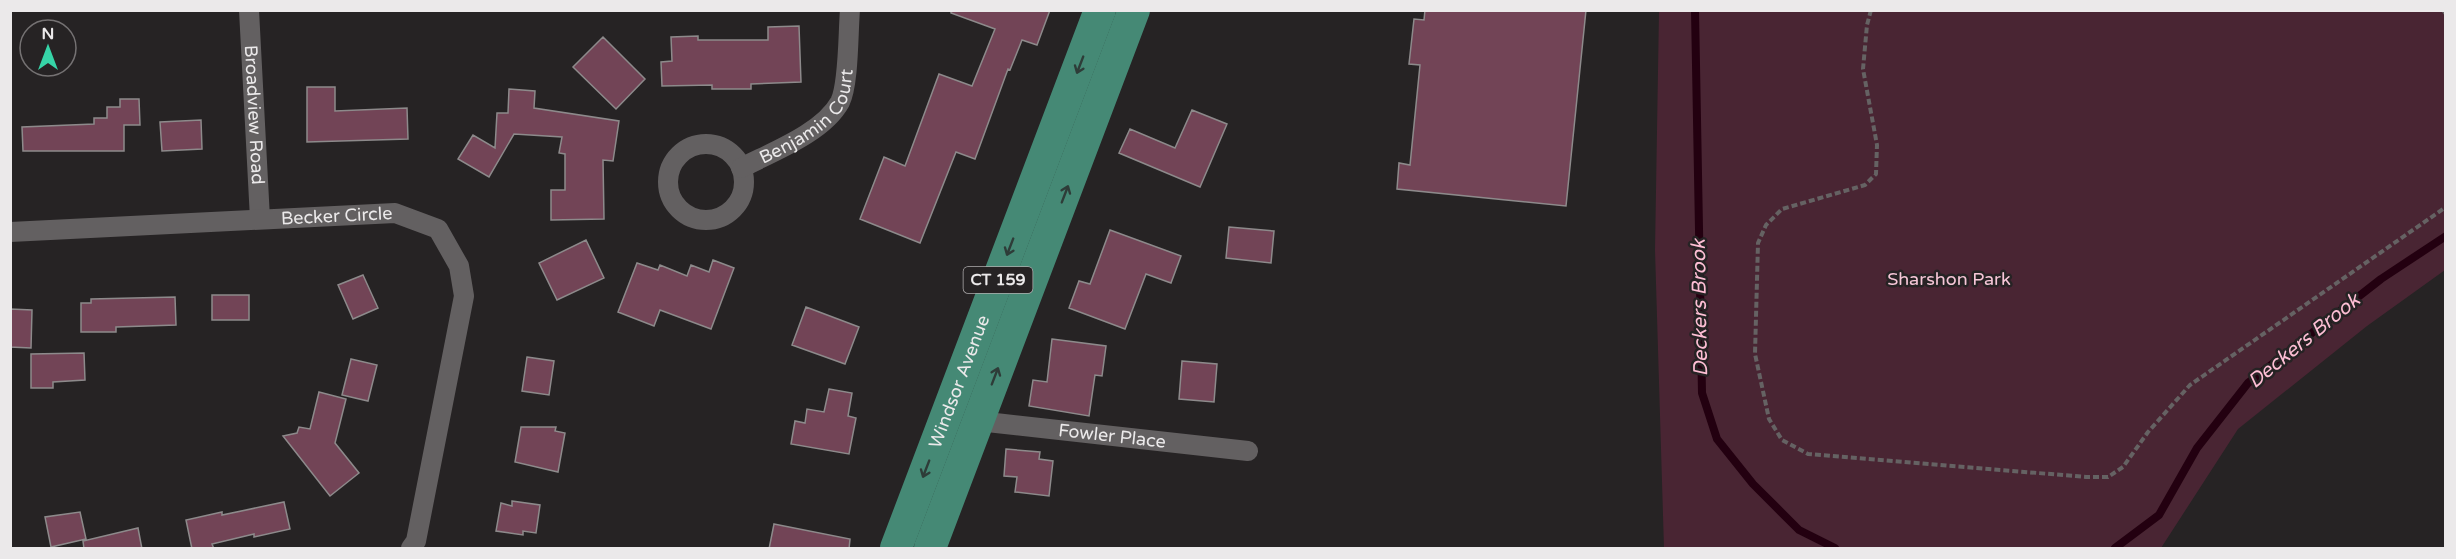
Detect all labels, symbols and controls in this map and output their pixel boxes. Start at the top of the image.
north arrow [18,18,78,78]
text: N [42,24,54,44]
street label: Broadview Road [240,44,269,185]
one-way arrow [1073,55,1084,74]
street label: Benjamin Court [756,68,858,168]
one-way arrow [1060,185,1071,204]
street label: Becker Circle [280,202,393,230]
water label: Deckers Brook [1687,237,1713,377]
one-way arrow [1004,238,1015,256]
road number: CT 159 [964,267,1032,293]
park label: Sharshon Park [1887,268,2011,290]
water label: Deckers Brook [2243,287,2367,394]
street label: Windsor Avenue [924,312,994,451]
one-way arrow [991,367,1002,386]
street label: Fowler Place [1057,419,1167,453]
one-way arrow [919,459,930,478]

